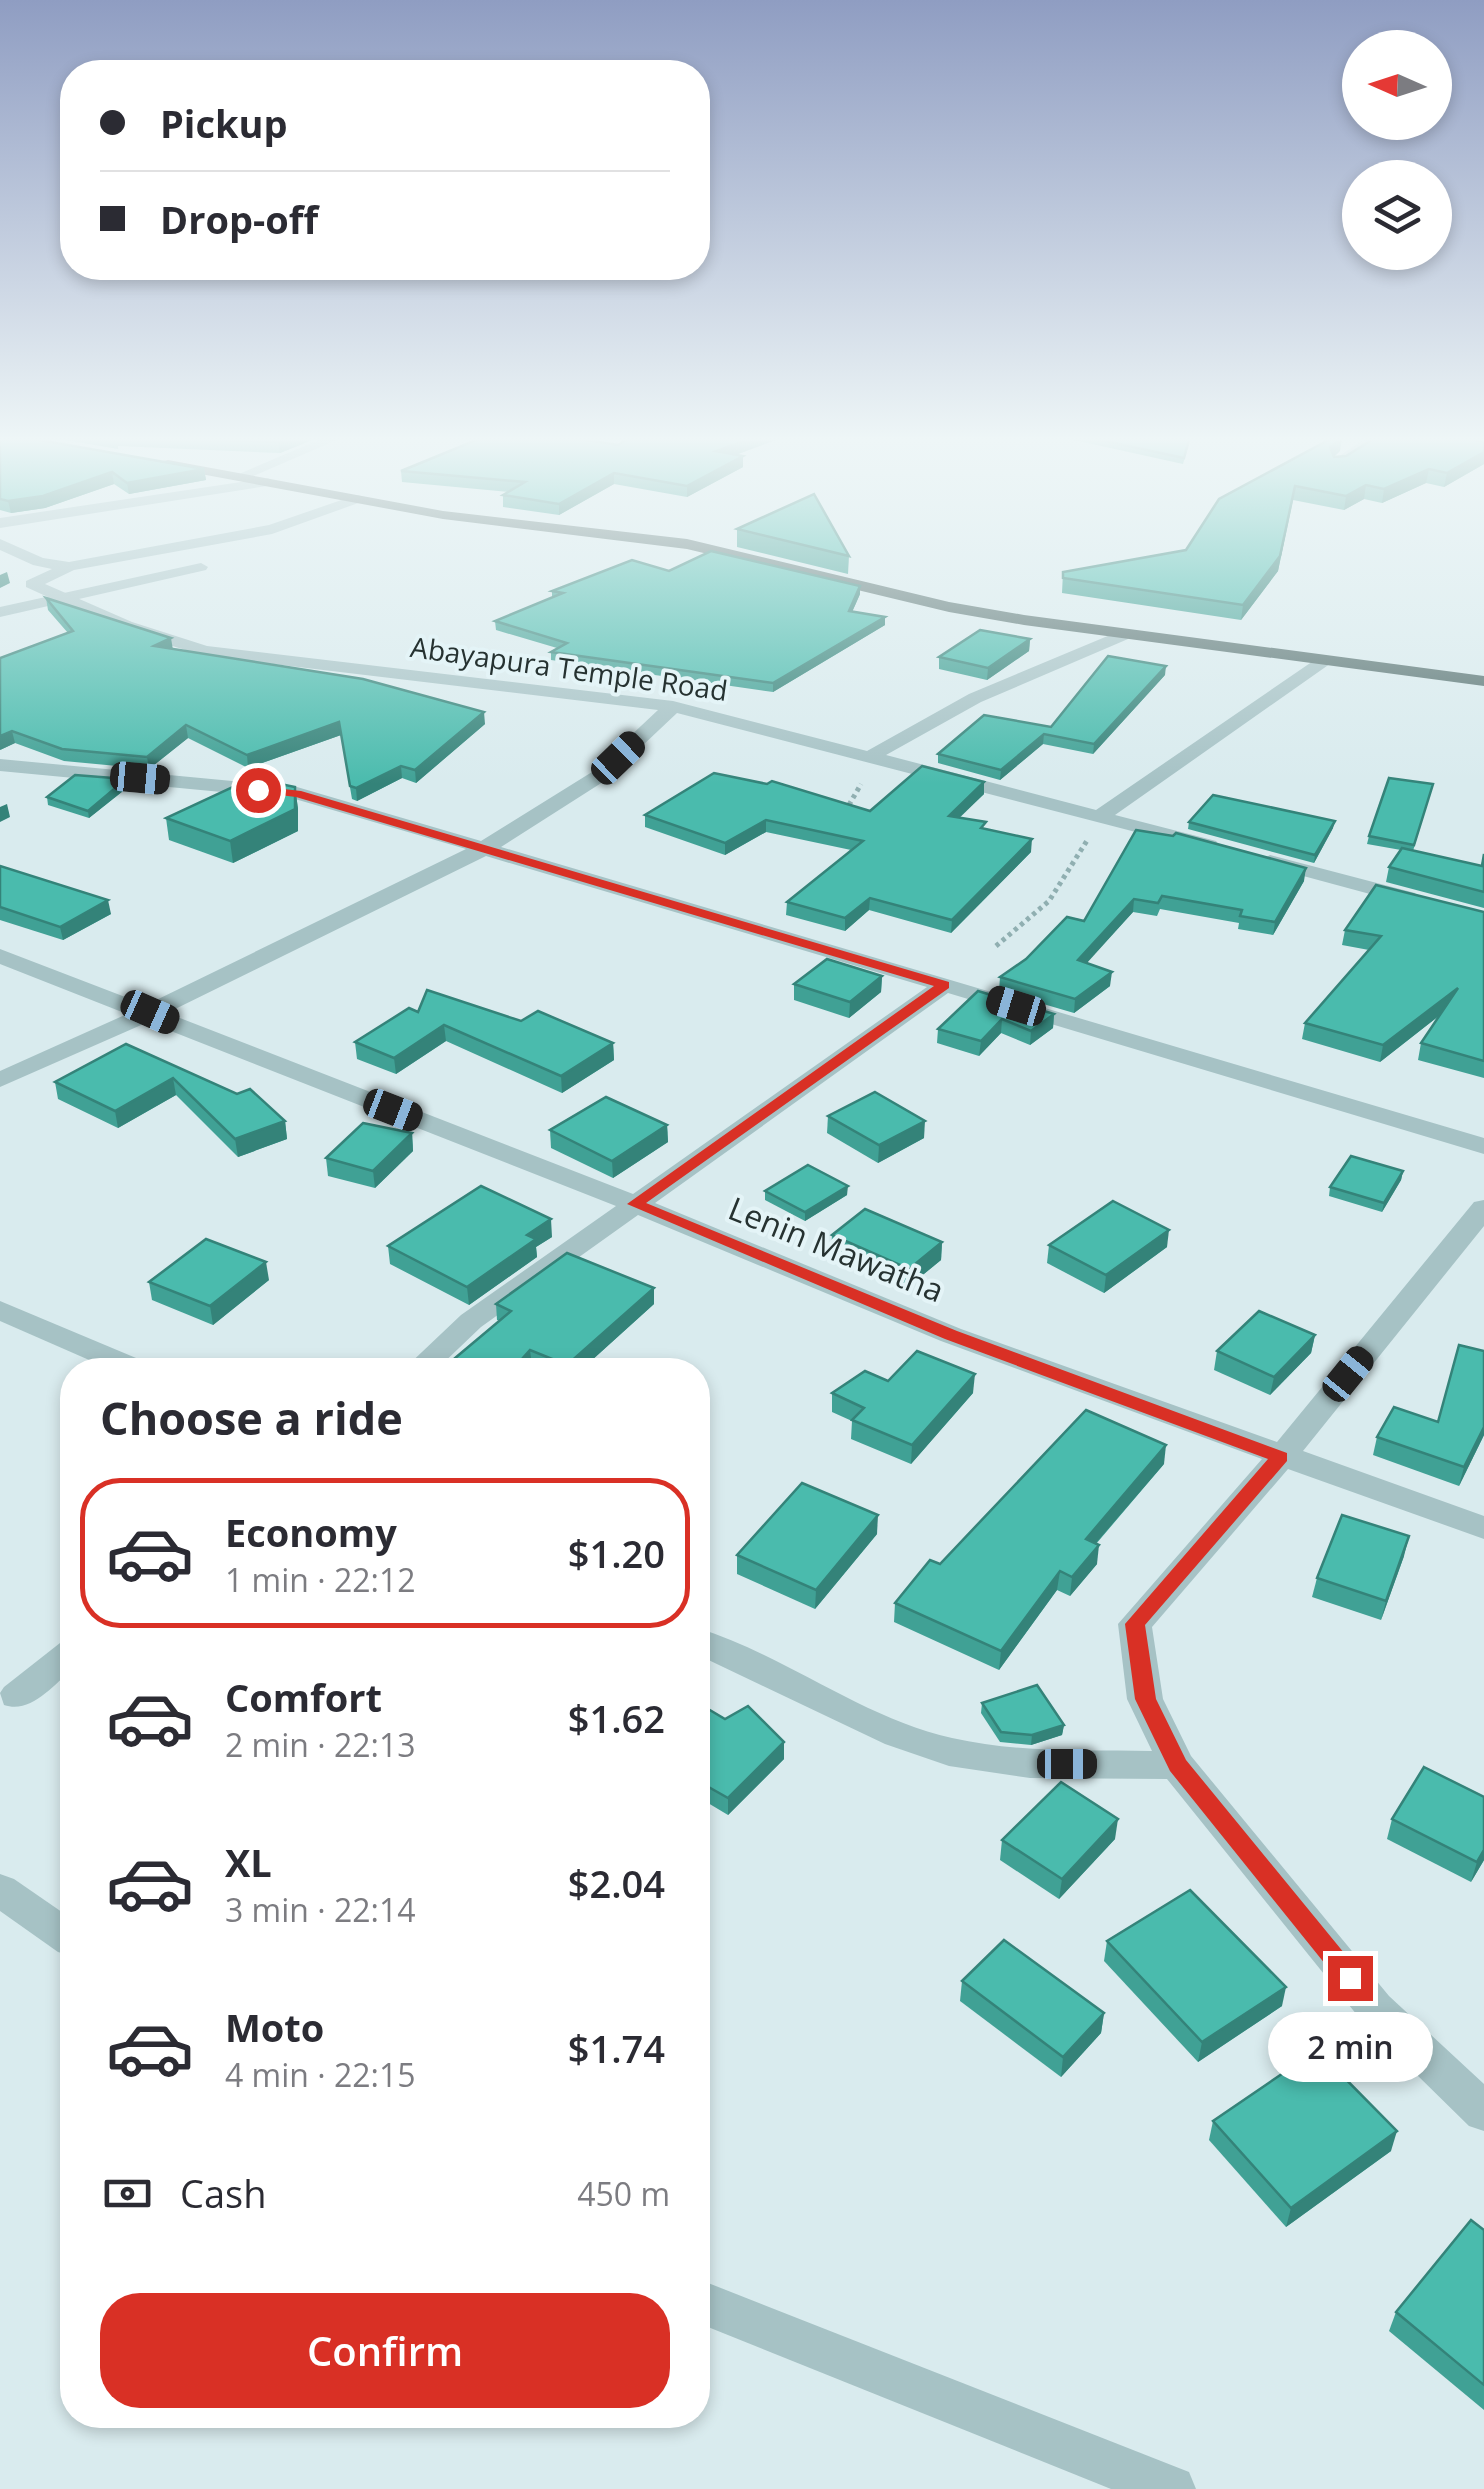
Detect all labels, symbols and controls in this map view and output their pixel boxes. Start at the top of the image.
north arrow [1342,30,1452,140]
map controls [1342,30,1452,270]
text: Pickup [160,97,288,149]
button: layers [1342,160,1452,270]
text: Drop-off [160,193,318,245]
street label: Abayapura Temple Road [408,627,730,709]
car [586,726,650,790]
car [109,760,171,796]
route start [236,768,281,813]
car [983,983,1049,1029]
car [116,986,184,1038]
car [360,1085,426,1135]
street label: Lenin Mawatha [723,1186,950,1311]
car [1317,1341,1379,1407]
text: Choose a ride [100,1387,403,1448]
text: Economy [225,1506,397,1558]
icon: car [105,1508,195,1598]
text: $1.20 [568,1527,665,1579]
text: 1 min · 22:12 [225,1558,416,1601]
text: Comfort [225,1671,382,1723]
icon: car [105,1673,195,1763]
text: $1.62 [568,1692,665,1744]
text: 2 min · 22:13 [225,1723,416,1766]
car [1037,1749,1097,1779]
text: XL [225,1836,272,1888]
icon: car [105,1838,195,1928]
text: $2.04 [568,1857,665,1909]
text: 3 min · 22:14 [225,1888,416,1931]
route end [1328,1956,1373,2001]
text: Moto [225,2001,324,2053]
icon: car [105,2003,195,2093]
callout: 2 min [1268,2013,1432,2083]
text: $1.74 [568,2022,665,2074]
text: 2 min [1307,2025,1394,2068]
text: 4 min · 22:15 [225,2053,416,2096]
icon: cash [100,2166,155,2221]
text: Cash [180,2167,266,2219]
text: 450 m [577,2172,670,2215]
button: Confirm [100,2293,670,2408]

